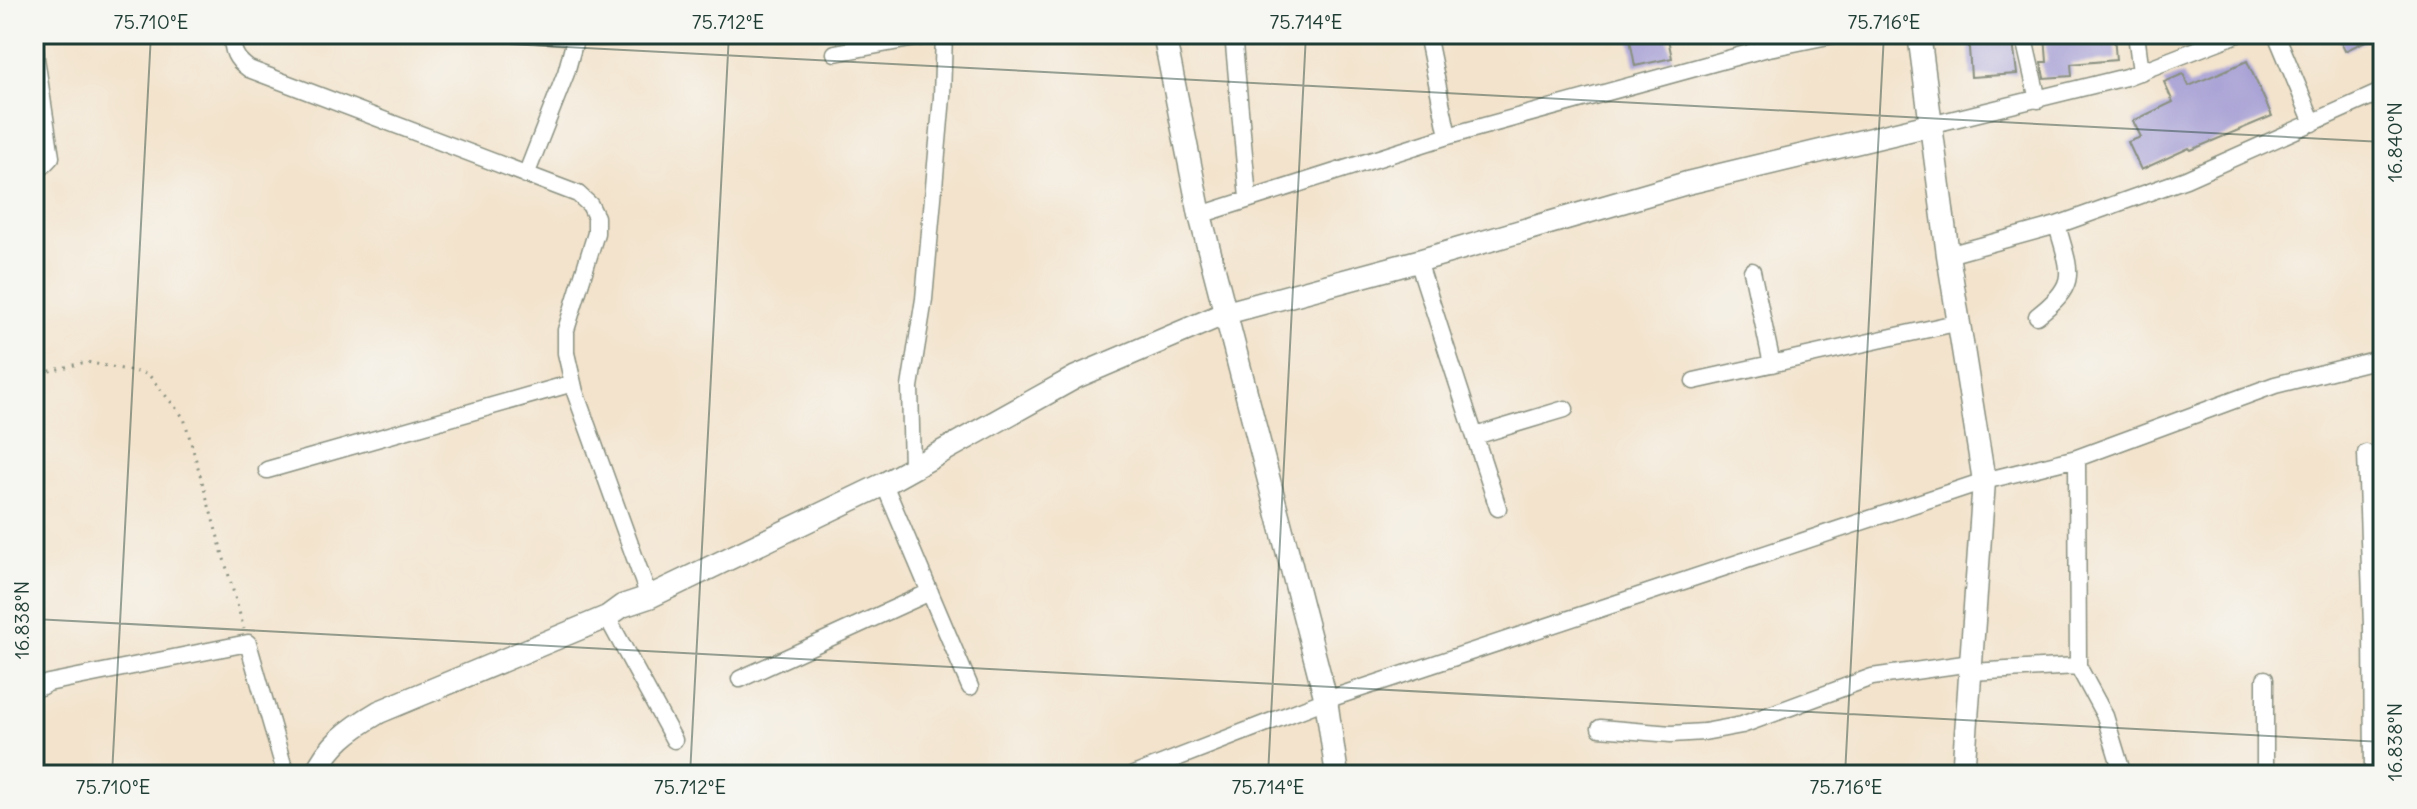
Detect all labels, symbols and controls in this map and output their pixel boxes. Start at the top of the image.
text: 75.710°E [114,9,188,34]
text: 75.712°E [692,9,764,34]
text: 75.714°E [1269,9,1343,34]
text: 75.716°E [1847,9,1921,34]
text: 16.840°N [2382,102,2407,182]
text: 16.838°N [9,581,34,659]
text: 16.838°N [2382,703,2407,781]
text: 75.710°E [76,774,150,799]
text: 75.712°E [654,774,726,799]
text: 75.714°E [1231,774,1305,799]
text: 75.716°E [1809,774,1883,799]

